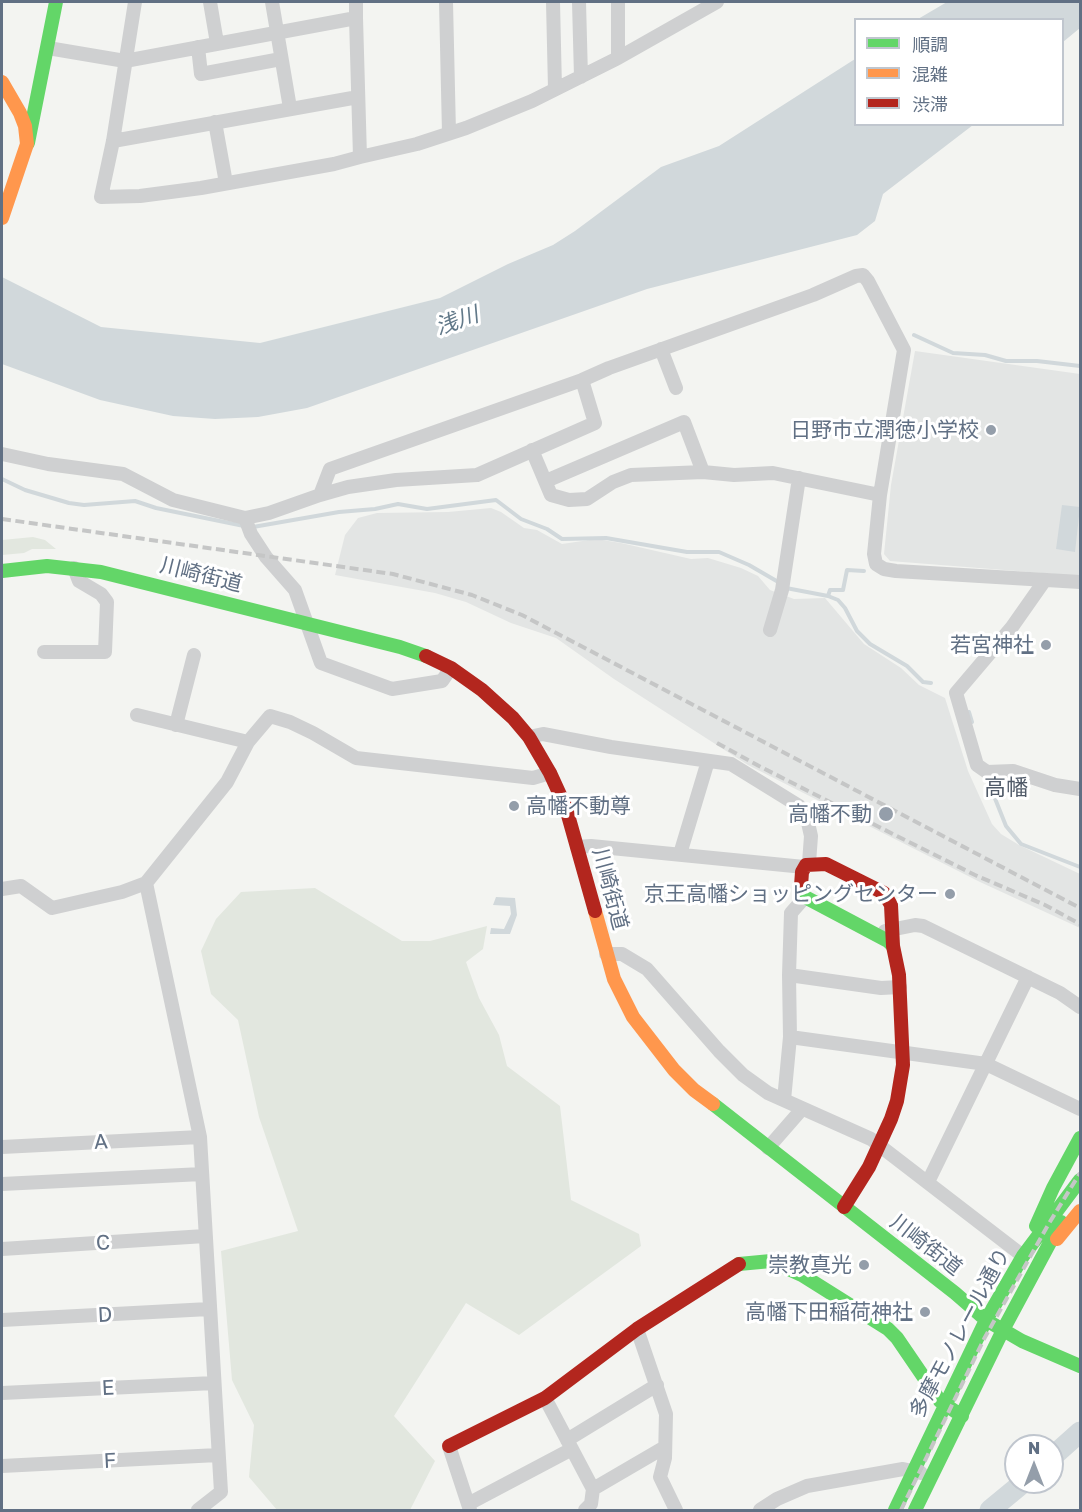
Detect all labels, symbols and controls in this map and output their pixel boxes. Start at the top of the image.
legend [854,18,1064,126]
text: 順調 [912,33,948,55]
text: 混雑 [912,63,948,85]
text: 渋滞 [912,93,948,115]
water label: 浅川 [432,301,482,341]
place label: 日野市立潤徳小学校 [790,417,979,443]
marker: 日野市立潤徳小学校 [984,423,998,437]
street label: 川崎街道 [157,553,245,597]
place label: 若宮神社 [950,632,1034,658]
marker: 若宮神社 [1039,638,1053,652]
district label: 高幡 [984,775,1028,801]
place label: 高幡不動尊 [526,793,631,819]
marker: 高幡不動尊 [507,799,521,813]
place label: 高幡不動 [788,801,872,827]
marker: 高幡不動 [877,805,895,823]
street label: 川崎街道 [587,845,633,933]
place label: 京王高幡ショッピングセンター [644,881,938,907]
marker: 京王高幡ショッピングセンター [943,887,957,901]
street label: A [93,1129,109,1155]
street label: 川崎街道 [885,1209,967,1281]
street label: C [95,1230,111,1256]
street label: 多摩モノレール通り [905,1244,1015,1422]
place label: 崇教真光 [768,1252,852,1278]
marker: 崇教真光 [857,1258,871,1272]
place label: 高幡下田稲荷神社 [745,1299,913,1325]
street label: D [97,1302,113,1328]
marker: 高幡下田稲荷神社 [918,1305,932,1319]
street label: E [101,1375,115,1401]
north arrow [1004,1434,1064,1494]
text: N [1028,1438,1040,1458]
street label: F [103,1448,117,1474]

